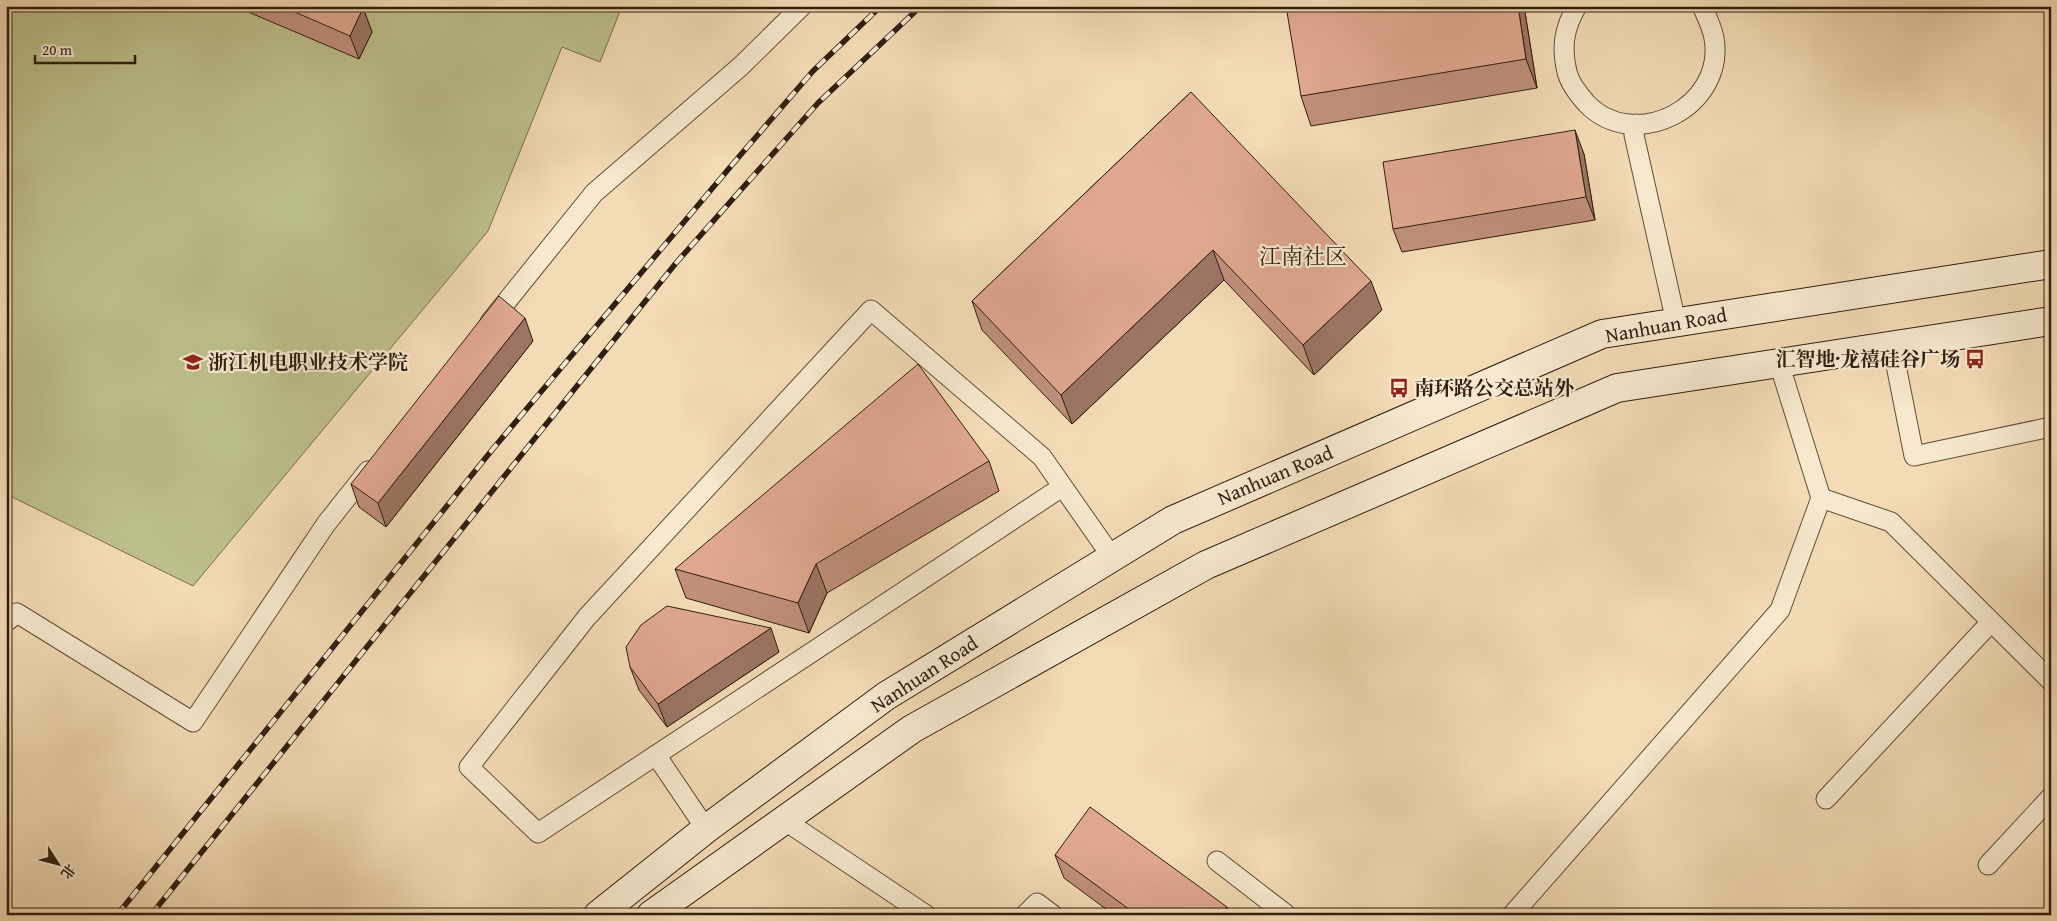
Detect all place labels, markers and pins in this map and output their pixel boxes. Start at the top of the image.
place label: 汇智地·龙禧硅谷广场 [1776,344,1960,373]
place label: 浙江机电职业技术学院 [208,347,408,376]
bus stop icon: 汇智地·龙禧硅谷广场 [1964,348,1986,370]
school or university icon: 浙江机电职业技术学院 [182,351,204,373]
place label: 南环路公交总站外 [1414,373,1574,402]
bus stop icon: 南环路公交总站外 [1388,377,1410,399]

